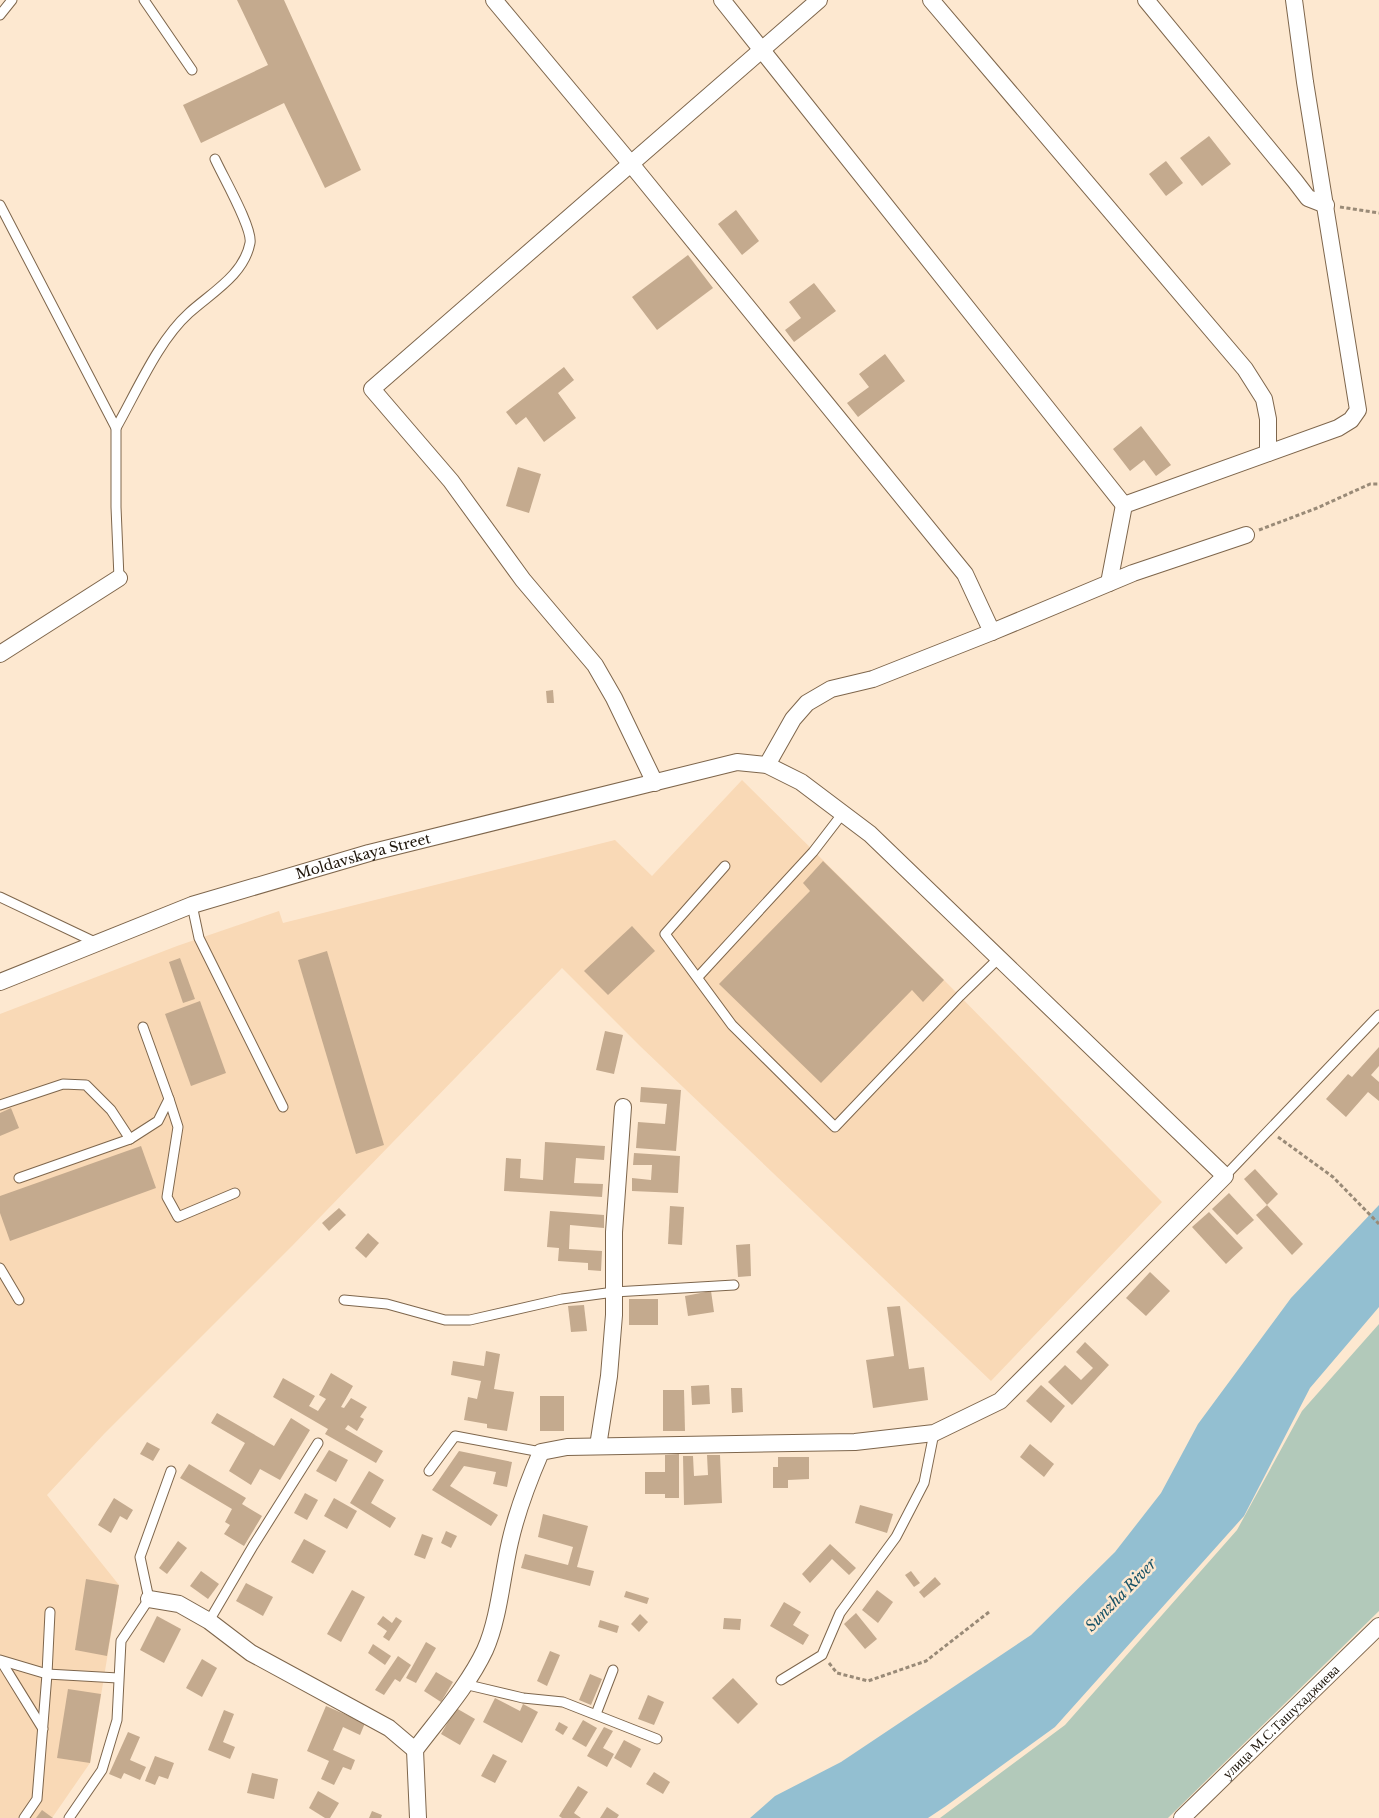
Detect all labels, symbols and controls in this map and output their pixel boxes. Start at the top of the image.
street label: Moldavskaya Street [294,829,433,883]
water label: Sunzha River [1081,1553,1161,1635]
street label: улица М.С.Ташухаджиева [1219,1660,1344,1783]

